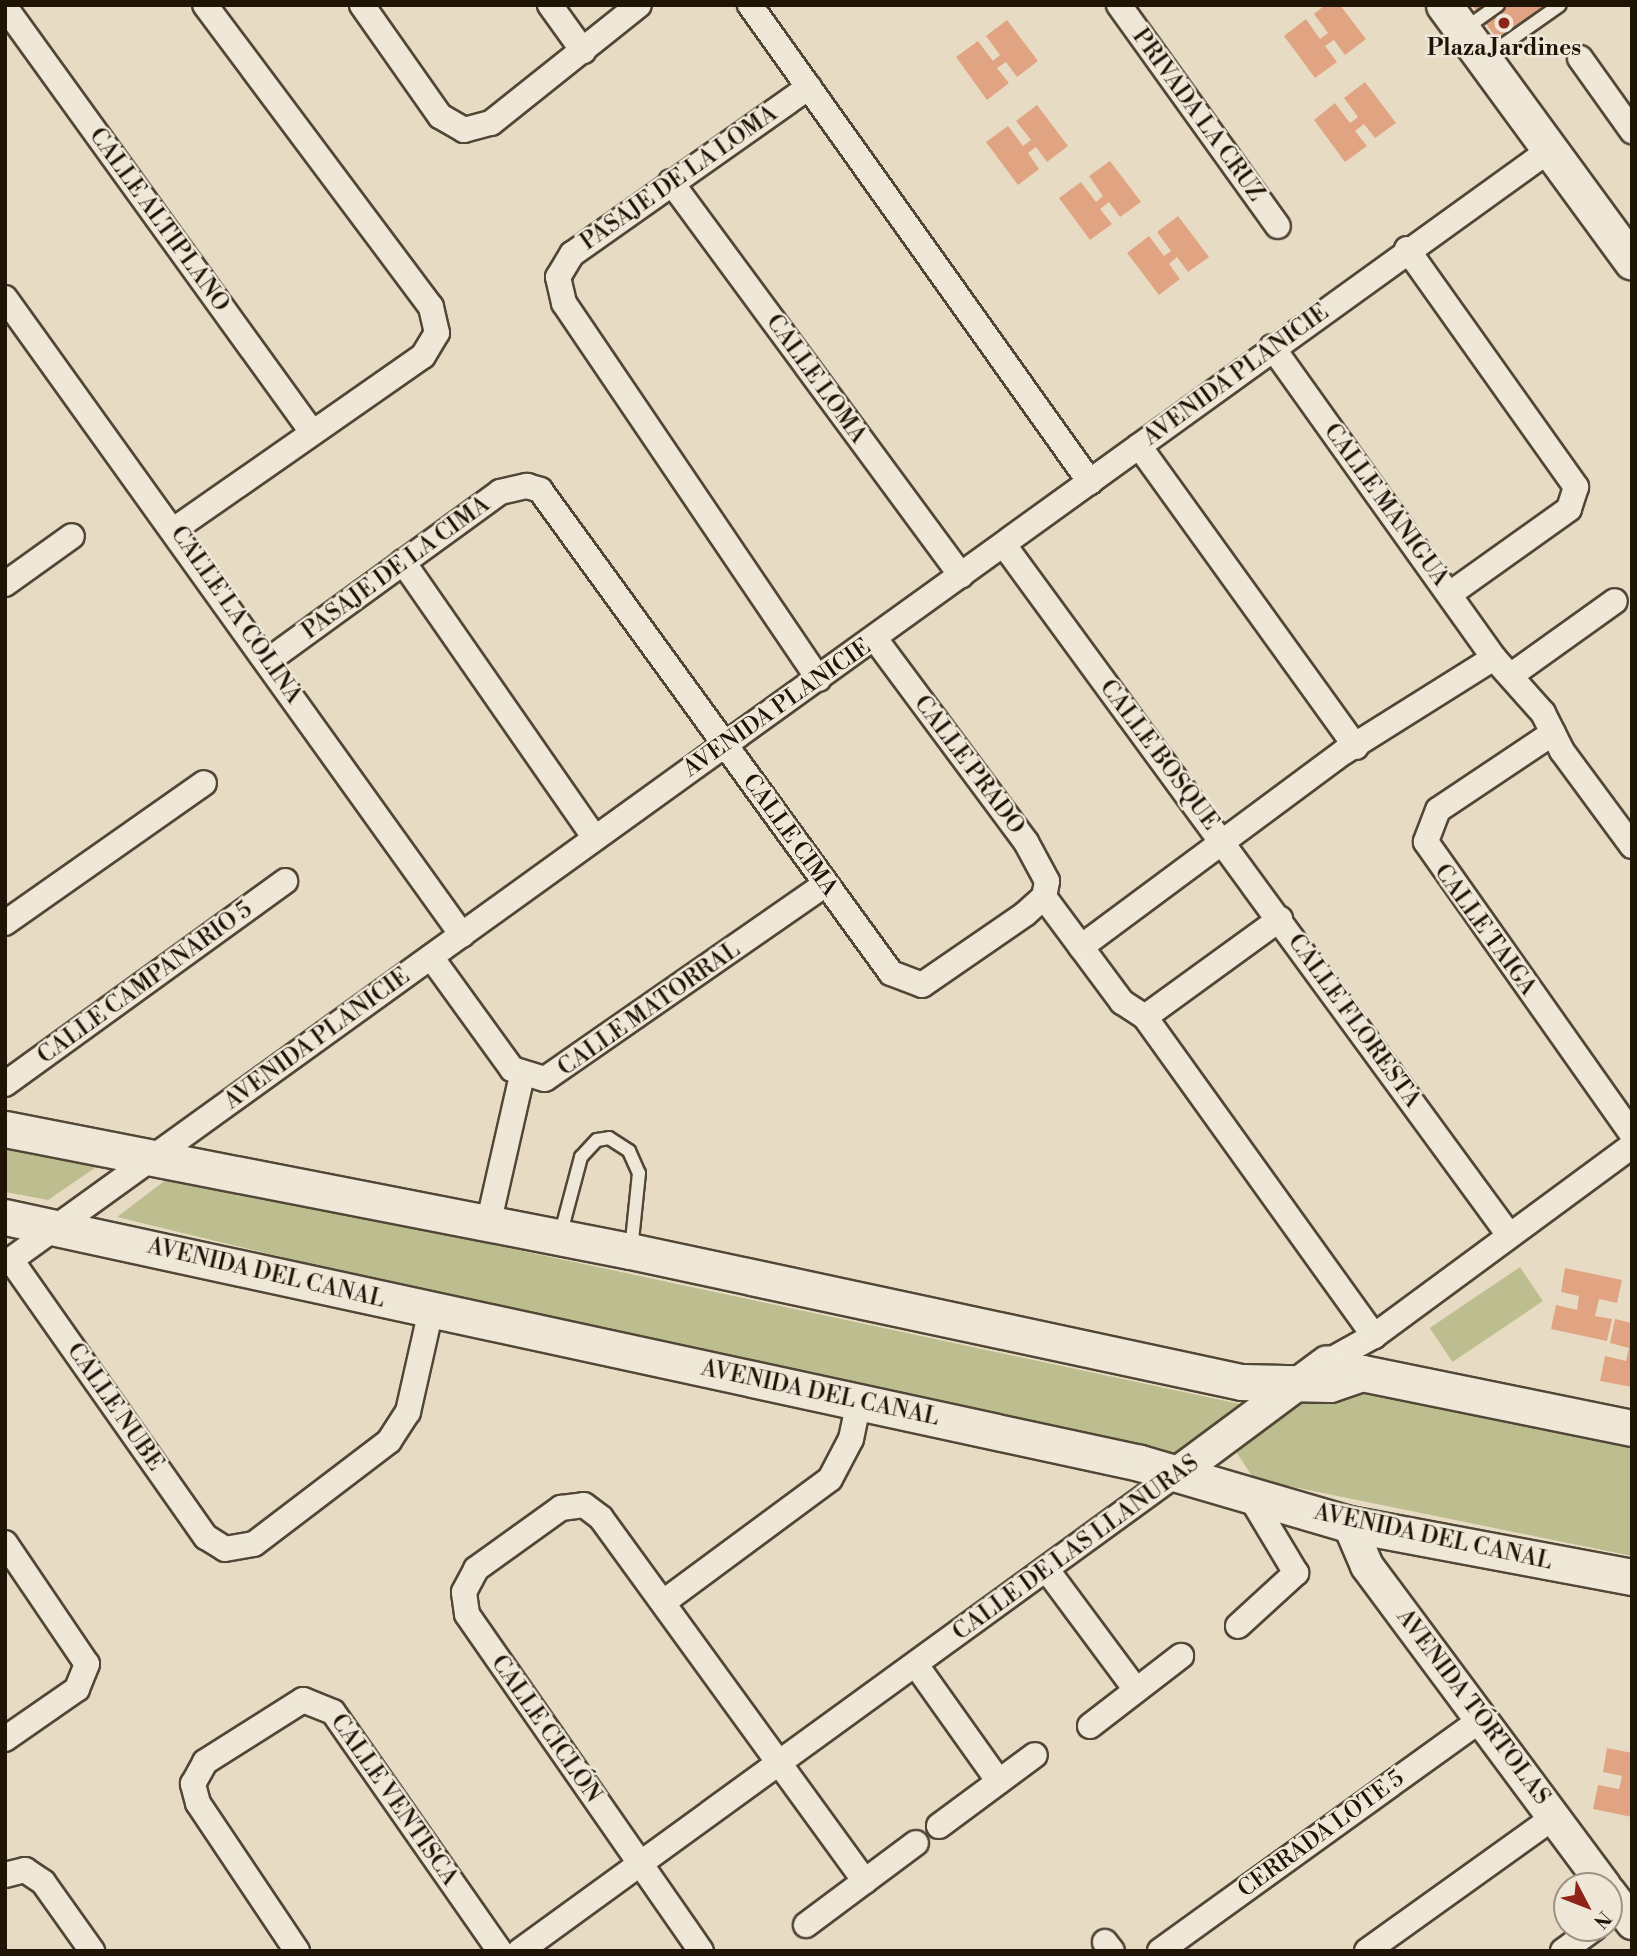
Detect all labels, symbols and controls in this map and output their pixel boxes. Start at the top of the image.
marker: Plaza Jardines [1496,15,1512,31]
street label: PRIVADA LA CRUZ [1126,23,1270,207]
place label: Plaza Jardines [1427,34,1581,62]
street label: PASAJE DE LA LOMA [575,100,783,256]
street label: CALLE ALTIPLANO [83,123,235,317]
street label: AVENIDA PLANICIE [1138,298,1334,452]
street label: CALLE LOMA [760,309,872,449]
street label: CALLE MANIGUA [1318,418,1454,592]
street label: PASAJE DE LA CIMA [297,491,495,645]
street label: CALLE LA COLINA [164,521,308,709]
street label: AVENIDA PLANICIE [678,633,876,783]
street label: CALLE BOSQUE [1094,675,1224,835]
street label: CALLE PRADO [908,690,1030,840]
street label: CALLE CIMA [737,769,843,901]
street label: CALLE TAIGA [1428,859,1542,1001]
street label: CALLE CAMPANARIO 5 [33,896,257,1070]
street label: CALLE FLORESTA [1282,929,1426,1113]
street label: CALLE MATORRAL [553,936,745,1082]
street label: AVENIDA PLANICIE [219,962,415,1116]
street label: AVENIDA DEL CANAL [145,1232,387,1314]
street label: CALLE NUBE [61,1338,169,1476]
street label: AVENIDA DEL CANAL [699,1354,941,1432]
street label: CALLE DE LAS LLANURAS [948,1449,1204,1647]
street label: AVENIDA DEL CANAL [1312,1498,1554,1576]
street label: AVENIDA TÓRTOLAS [1390,1604,1556,1810]
street label: CALLE CICLÓN [485,1650,607,1808]
street label: CALLE VENTISCA [324,1709,464,1891]
street label: CERRADA LOTE 5 [1233,1764,1409,1904]
north arrow [1553,1872,1623,1942]
text: N [1588,1906,1616,1933]

